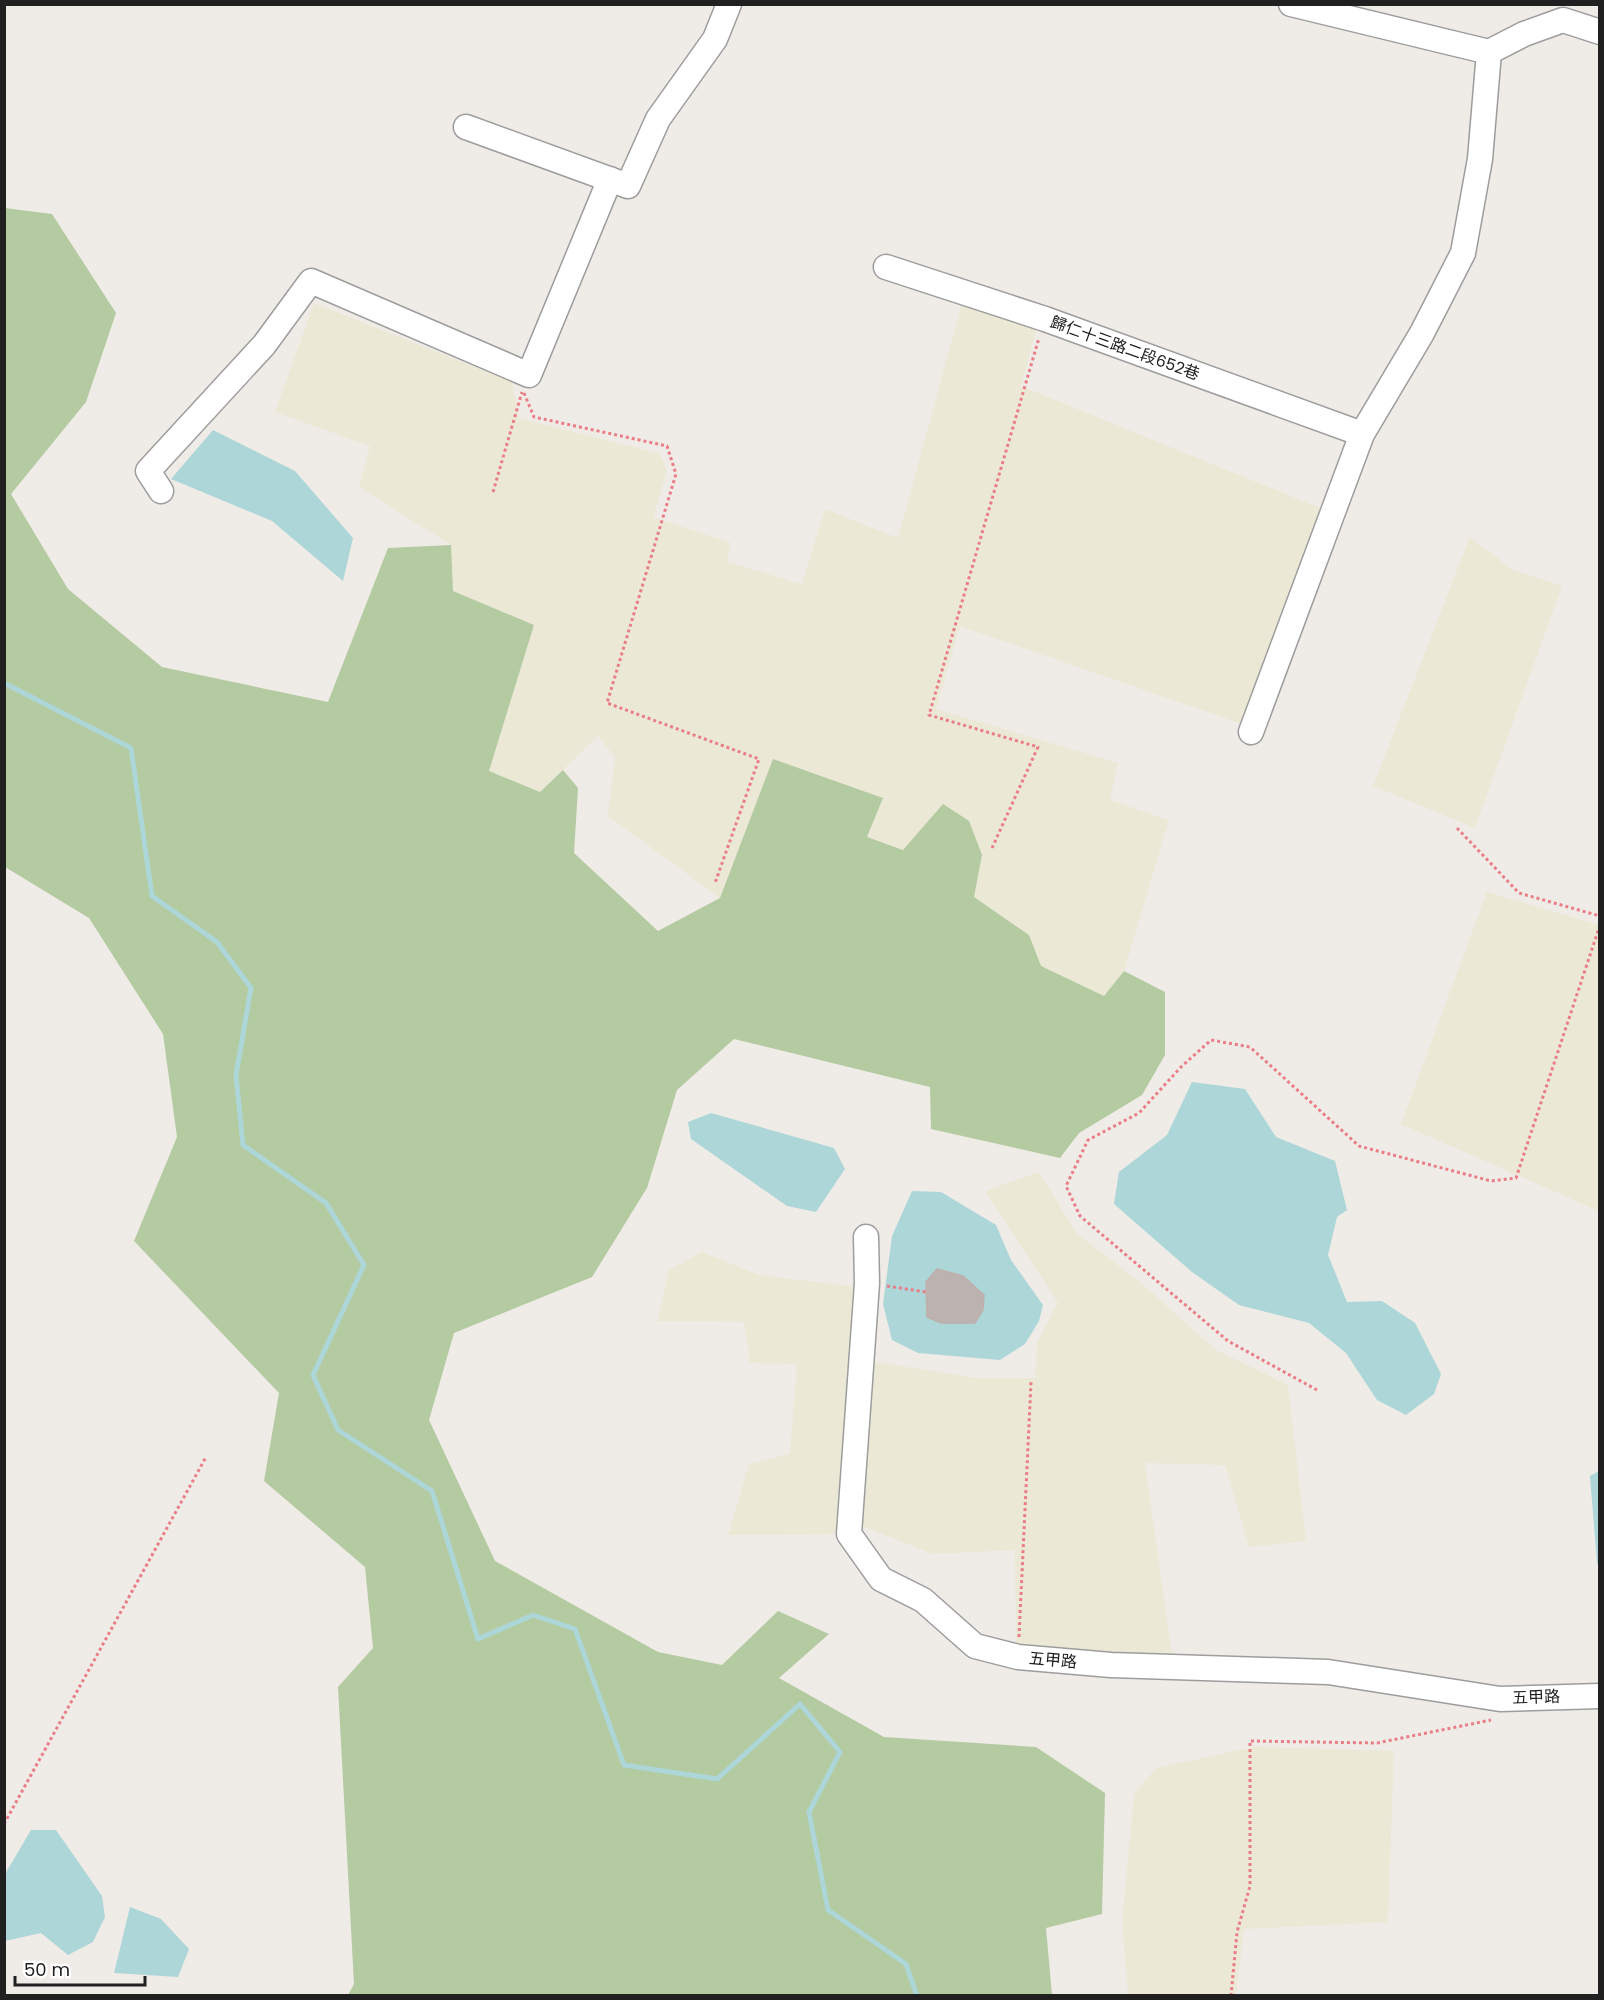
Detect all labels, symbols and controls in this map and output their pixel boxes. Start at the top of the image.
street label: 歸仁十三路二段652巷 [1047,310,1203,386]
street label: 五甲路 [1028,1646,1078,1674]
street label: 五甲路 [1512,1685,1560,1709]
scale bar [15,1949,146,1987]
text: 50 m [24,1957,70,1982]

